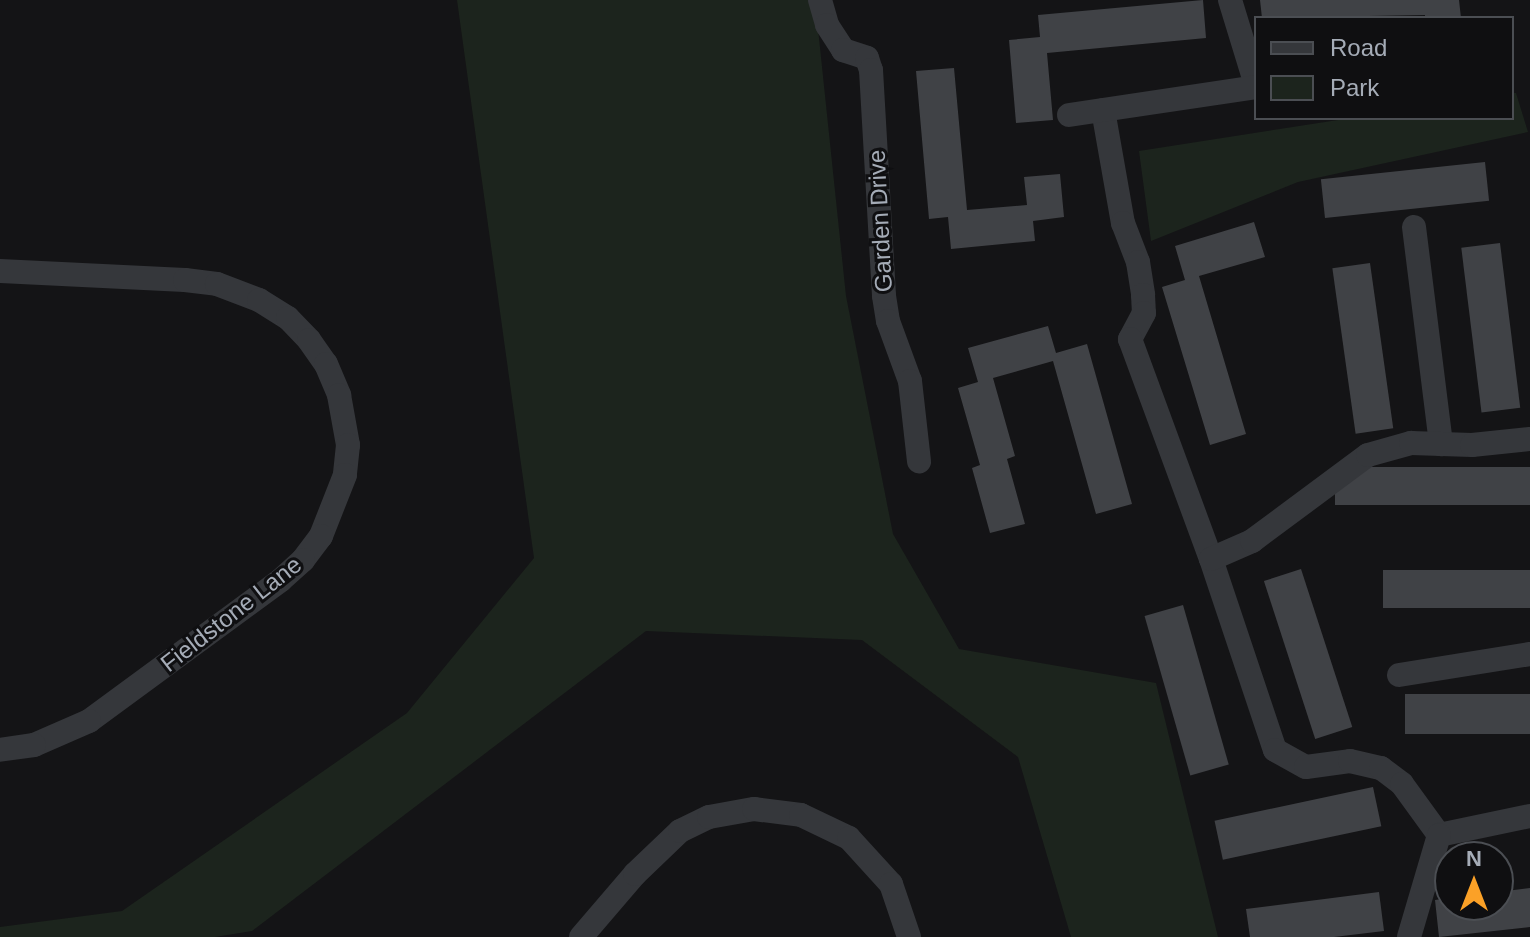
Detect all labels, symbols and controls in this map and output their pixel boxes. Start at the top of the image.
legend [1254,16,1514,120]
text: Road [1330,34,1387,61]
text: Park [1330,74,1379,101]
street label: Garden Drive [862,149,898,293]
street label: Fieldstone Lane [155,550,307,678]
north arrow [1434,841,1514,921]
text: N [1466,846,1482,871]

